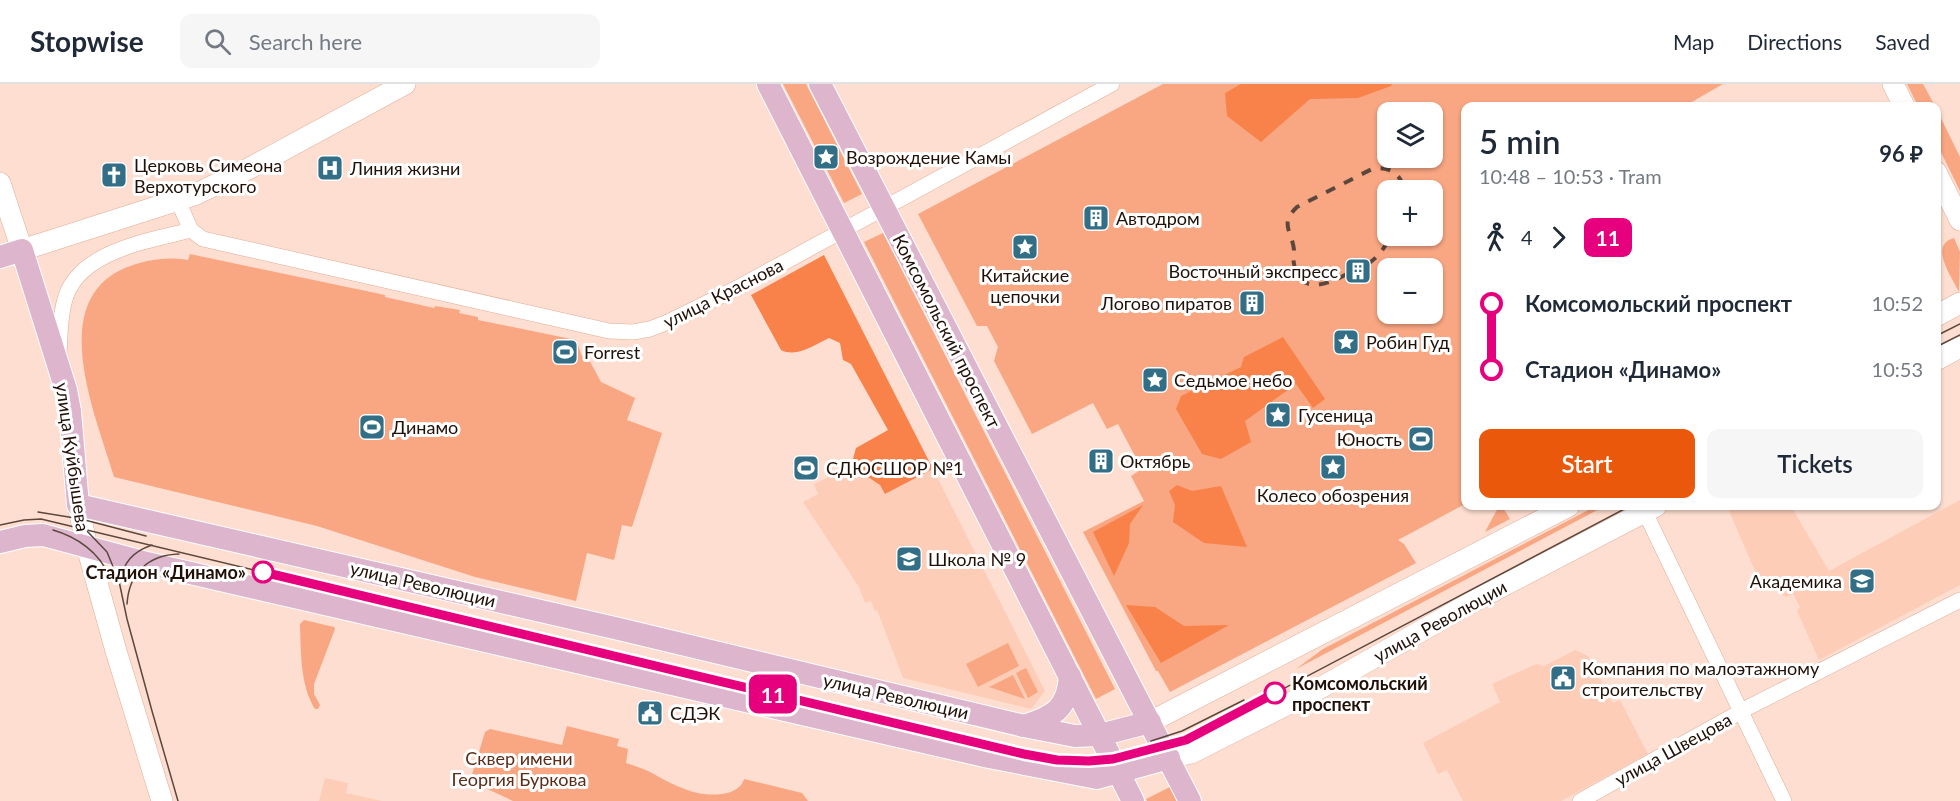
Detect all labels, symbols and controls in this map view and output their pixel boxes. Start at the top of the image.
search box [180,14,600,68]
text: Stopwise [30,24,144,58]
icon: search [201,25,234,58]
text: Search here [249,28,362,55]
text: Map [1673,29,1714,54]
text: Directions [1747,29,1842,54]
text: Saved [1875,29,1930,54]
map controls [1377,102,1443,324]
button: layers [1377,102,1443,168]
text: 5 min [1479,121,1560,161]
text: 96 ₽ [1879,140,1923,167]
place icon: Возрождение Камы [811,142,841,172]
place label: Возрождение Камы [846,146,1011,168]
hospital icon: Линия жизни [315,153,345,183]
place label: Церковь Симеона Верхотурского [134,154,282,197]
place label: Линия жизни [349,157,460,179]
church icon: Церковь Симеона Верхотурского [99,160,129,190]
text: 10:48 – 10:53 · Tram [1479,164,1662,188]
button: + [1377,180,1443,246]
building icon: Автодром [1081,203,1111,233]
place label: Автодром [1116,207,1200,229]
icon: walk [1479,221,1512,254]
icon: forward [1542,221,1575,254]
text: 4 [1521,225,1533,249]
text: 11 [1596,225,1620,250]
street label: Комсомольский проспект [888,230,1006,432]
place icon: Китайские цепочки [1010,232,1040,262]
street label: улица Краснова [659,253,787,333]
building icon: Восточный экспресс [1343,256,1373,286]
button: − [1377,258,1443,324]
place label: Восточный экспресс [1168,260,1338,282]
place label: Китайские цепочки [981,264,1069,307]
building icon: Логово пиратов [1237,288,1267,318]
text: Комсомольский проспект [1525,290,1792,317]
text: 10:52 [1872,291,1923,315]
place label: Логово пиратов [1100,292,1232,314]
place icon: Робин Гуд [1331,327,1361,357]
place label: Робин Гуд [1366,331,1450,353]
sports icon: Forrest [550,337,580,367]
place label: Forrest [584,341,641,363]
text: Стадион «Динамо» [1525,356,1721,383]
text: 10:53 [1872,357,1923,381]
place icon: Седьмое небо [1140,365,1170,395]
place label: Седьмое небо [1174,369,1292,391]
street label: улица Куйбышева [52,381,94,533]
place icon: Гусеница [1263,400,1293,430]
place label: Гусеница [1298,404,1373,426]
sports icon: Динамо [357,412,387,442]
place label: Динамо [392,416,458,438]
sports icon: Юность [1406,424,1436,454]
place label: Юность [1337,428,1402,450]
button: Start [1479,429,1695,498]
button: Tickets [1707,429,1923,498]
building icon: Октябрь [1086,446,1116,476]
place label: Октябрь [1120,450,1191,472]
place icon: Колесо обозрения [1318,452,1348,482]
sports icon: СДЮСШОР №1 [791,453,821,483]
place label: СДЮСШОР №1 [826,457,963,479]
place label: Колесо обозрения [1257,484,1409,506]
school or university icon: Школа № 9 [894,544,924,574]
place label: Школа № 9 [928,548,1026,570]
street label: улица Революции [348,557,498,611]
place label: Стадион «Динамо» [85,561,246,583]
marker: Стадион «Динамо» [252,561,274,583]
school or university icon: Академика [1847,566,1877,596]
place label: Академика [1750,570,1842,592]
street label: улица Революции [1370,575,1510,667]
place label: Компания по малоэтажному строительству [1582,657,1820,700]
public building icon: Компания по малоэтажному строительству [1548,663,1578,693]
street label: улица Революции [821,669,971,723]
place label: Комсомольский проспект [1292,672,1428,715]
line badge: 11 [746,674,800,714]
text: 11 [761,682,785,707]
marker: Комсомольский проспект [1264,682,1286,704]
public building icon: СДЭК [635,698,665,728]
place label: СДЭК [670,702,720,724]
street label: улица Швецова [1611,708,1735,790]
park label: Сквер имени Георгия Буркова [452,747,586,790]

